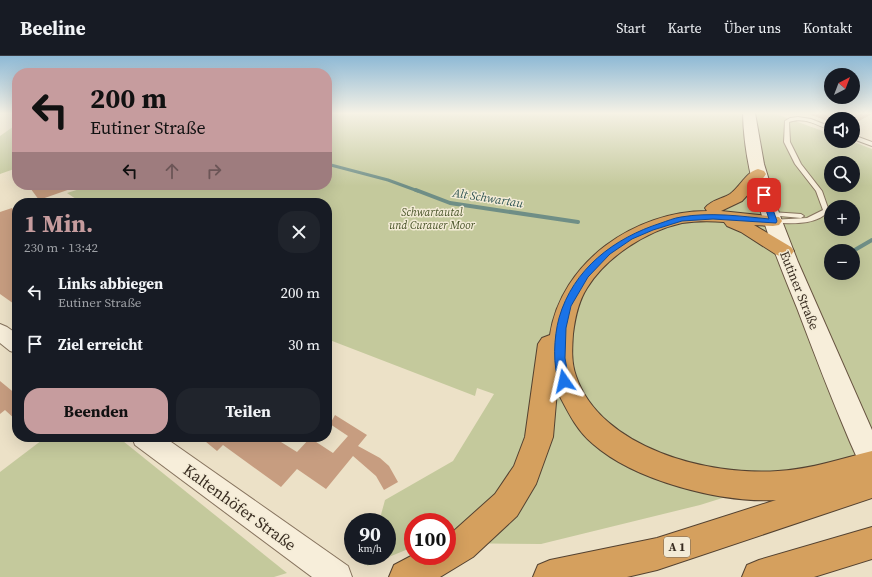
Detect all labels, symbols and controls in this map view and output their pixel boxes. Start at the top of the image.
text: Beeline [20,15,86,41]
text: Start [616,18,646,38]
text: Karte [668,18,702,38]
text: Über uns [724,18,781,38]
text: Kontakt [803,18,852,38]
north arrow [824,68,860,104]
map controls [824,68,860,280]
text: 200 m [90,79,167,117]
icon: left [24,84,76,136]
button: sound [824,112,860,148]
text: Eutiner Straße [90,115,206,140]
button: search [824,156,860,192]
icon: left [119,160,141,182]
icon: ahead [161,160,183,182]
icon: right [203,160,225,182]
pin [747,178,781,212]
water label: Alt Schwartau [451,184,525,211]
icon: arrive [753,184,775,206]
button: + [824,200,860,236]
park label: Schwartautal und Curauer Moor [389,205,476,233]
text: 1 Min. [24,207,93,240]
button: close [278,211,320,253]
text: 230 m · 13:42 [24,239,98,256]
button: − [824,244,860,280]
street label: Eutiner Straße [776,248,823,332]
text: Links abbiegen [58,273,163,294]
icon: left [24,281,46,303]
text: 200 m [280,282,320,303]
text: Eutiner Straße [58,294,141,311]
icon: arrive [24,333,46,355]
text: Ziel erreicht [58,334,143,355]
text: 30 m [288,334,320,355]
position arrow [543,360,585,402]
button: Beenden [24,388,168,434]
button: Teilen [176,388,320,434]
street label: Kaltenhöfer Straße [179,459,301,555]
speed limit sign: 100 [404,513,456,565]
text: 90 [359,520,381,548]
road number: A 1 [664,537,690,557]
text: km/h [358,542,382,555]

